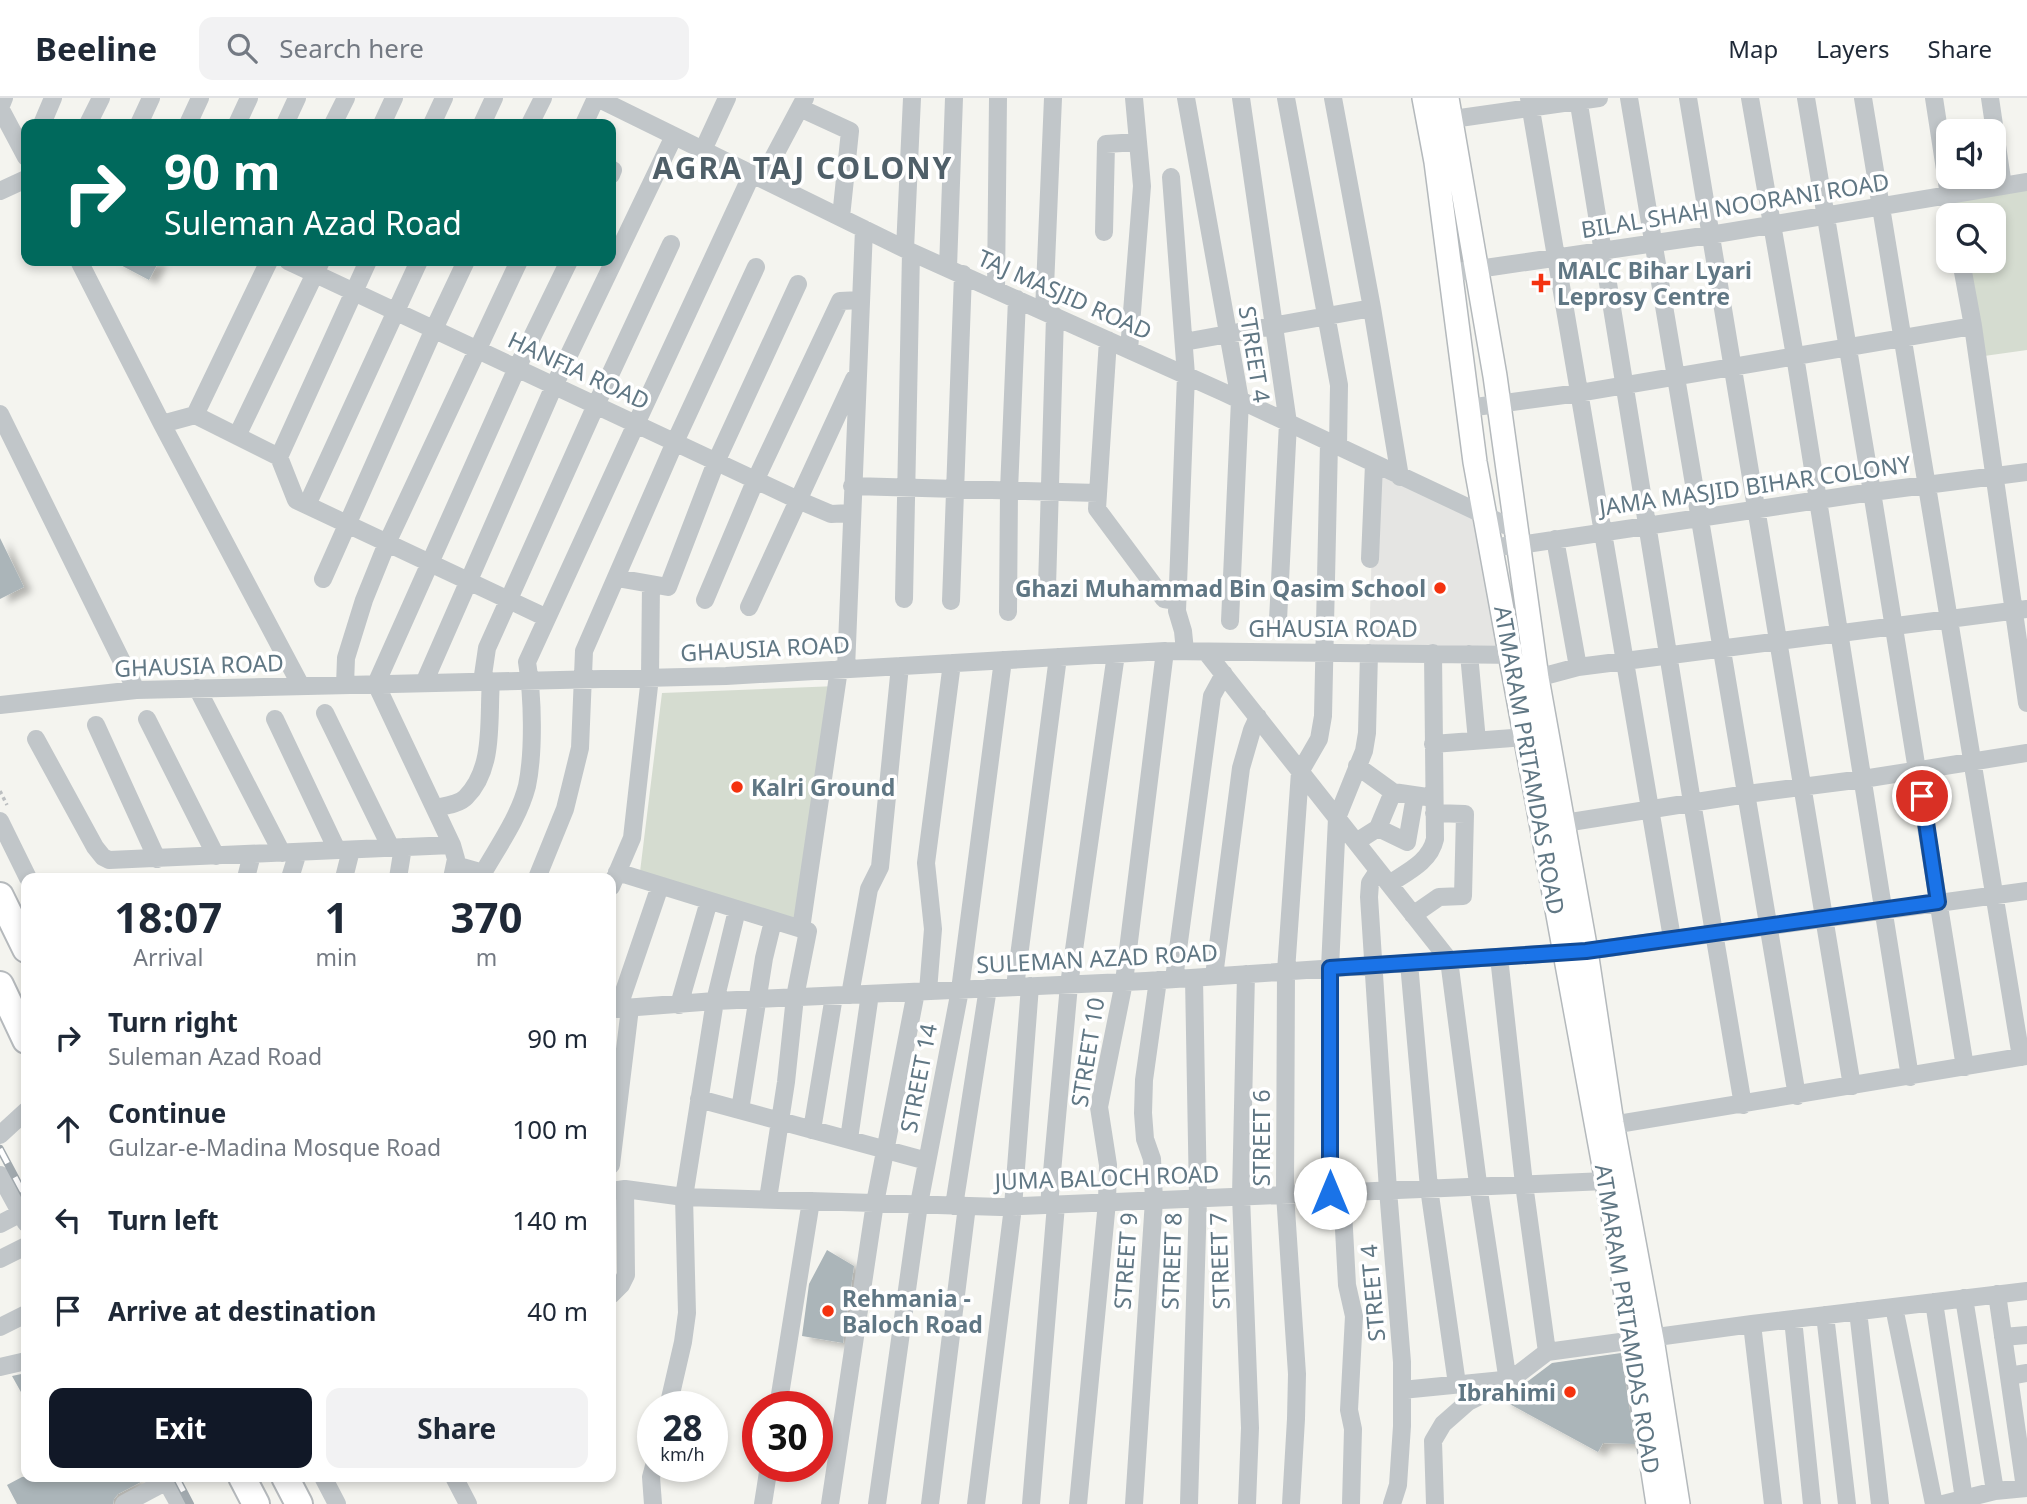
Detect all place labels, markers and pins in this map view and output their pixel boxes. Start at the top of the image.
place label: MALC Bihar Lyari Leprosy Centre [1557,254,1752,312]
marker: MALC Bihar Lyari Leprosy Centre [1531,273,1551,293]
place label: Ghazi Muhammad Bin Qasim School [1015,572,1426,604]
marker: Ghazi Muhammad Bin Qasim School [1432,580,1448,596]
pin [1892,766,1952,826]
place label: Kalri Ground [751,771,895,803]
marker: Kalri Ground [729,779,745,795]
place label: Rehmania - Baloch Road [842,1282,983,1340]
marker: Rehmania - Baloch Road [820,1303,836,1319]
place label: Ibrahimi [1458,1376,1556,1408]
marker: Ibrahimi [1562,1384,1578,1400]

